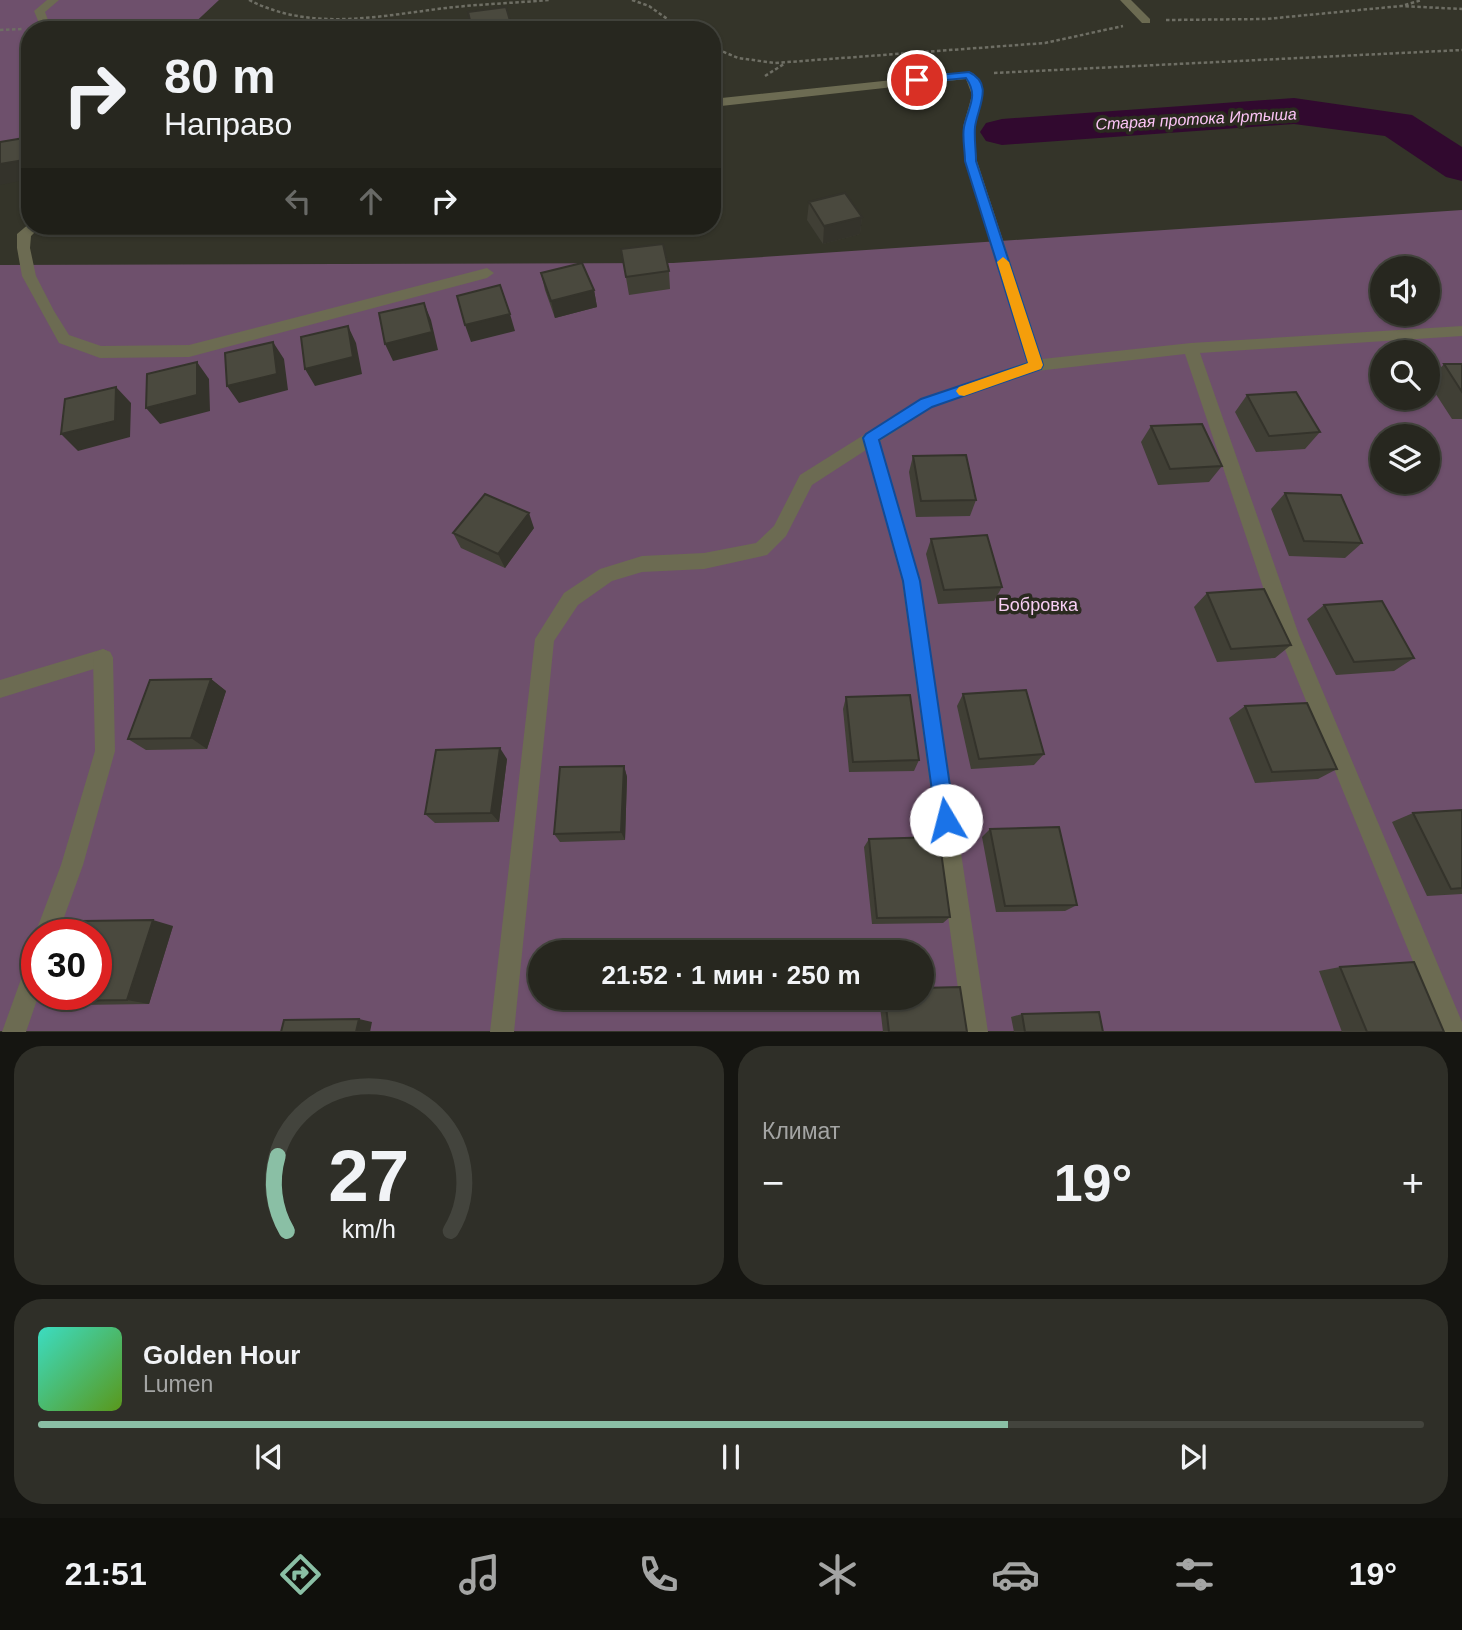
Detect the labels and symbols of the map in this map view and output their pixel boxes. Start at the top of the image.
pin [887,50,947,110]
water label: Старая протока Иртыша [1095,105,1297,133]
park label: Бобровка [998,595,1079,615]
position arrow [909,783,983,857]
speed limit sign: 30 [21,919,112,1010]

